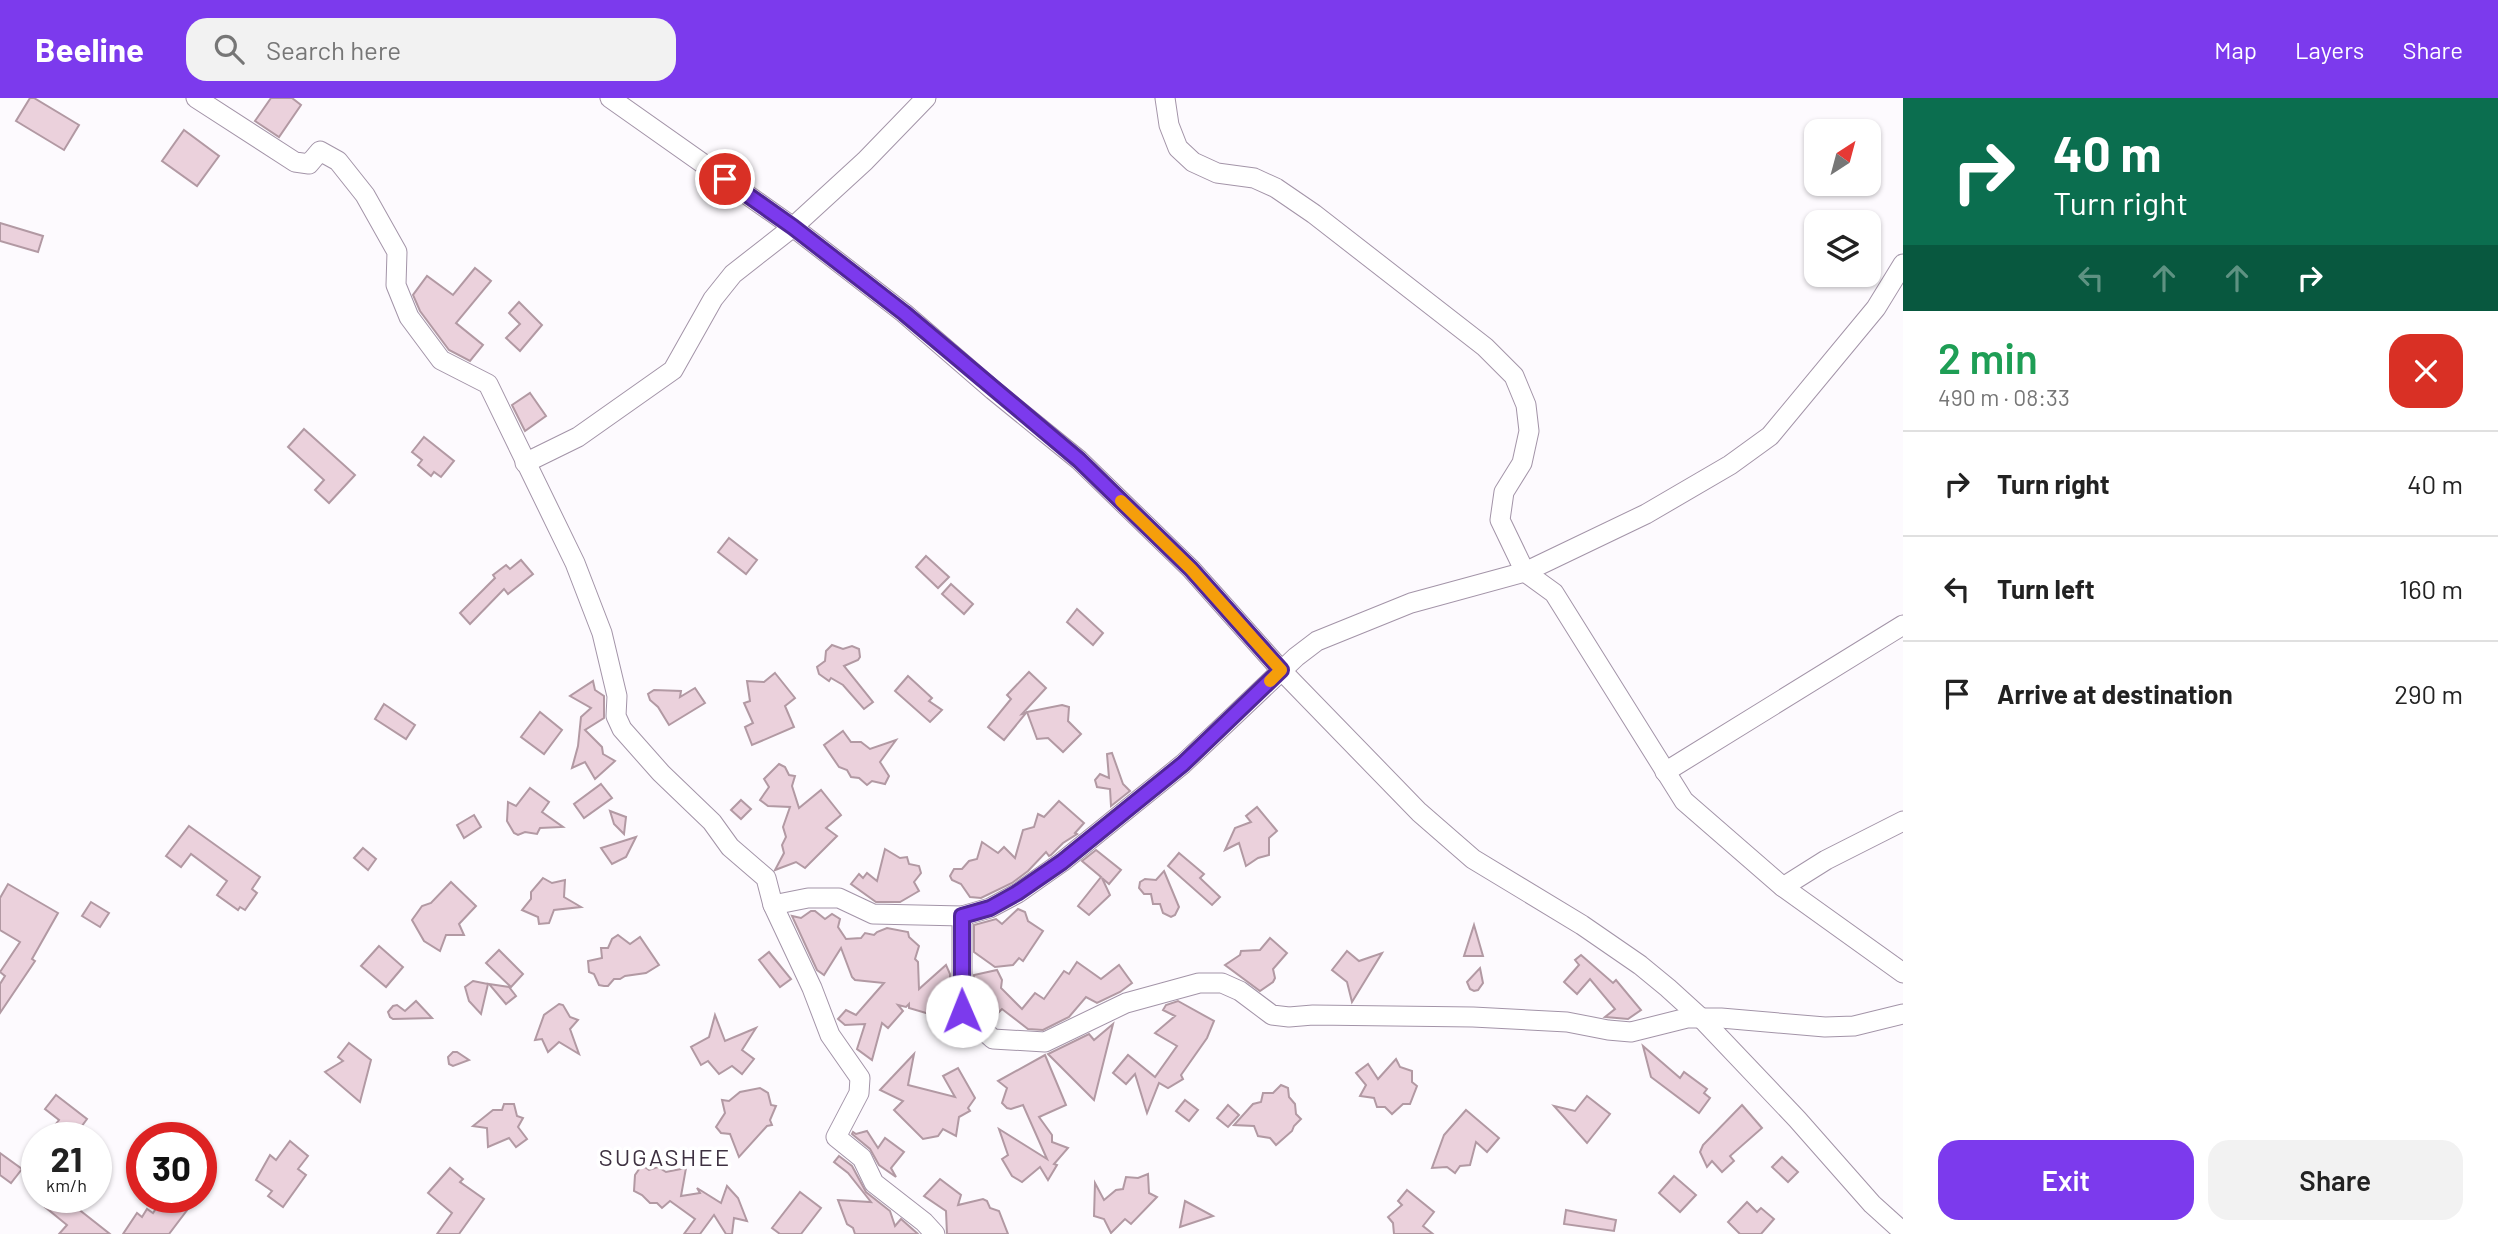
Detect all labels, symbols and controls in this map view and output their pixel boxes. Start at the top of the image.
search box [186,18,676,81]
text: Beeline [35,29,144,69]
icon: search [210,30,248,68]
text: Search here [266,34,401,65]
text: Map [2214,35,2257,64]
text: Layers [2295,35,2364,64]
text: Share [2402,35,2463,64]
north arrow [1804,119,1881,196]
map controls [1804,119,1881,287]
text: 40 m [2053,123,2161,182]
icon: right [1938,126,2029,217]
pin [695,149,755,209]
icon: arrive [706,160,744,198]
text: Turn right [2053,183,2188,221]
button: layers [1804,210,1881,287]
icon: left [2072,259,2110,297]
icon: ahead [2145,259,2183,297]
icon: ahead [2218,259,2256,297]
icon: right [2291,259,2329,297]
text: 2 min [1938,332,2038,382]
button: close [2389,334,2463,408]
text: 490 m · 08:33 [1938,383,2070,411]
icon: right [1938,465,1976,503]
text: Turn right [1997,468,2110,499]
text: 40 m [2407,468,2463,499]
icon: left [1938,570,1976,608]
text: Turn left [1997,573,2095,604]
text: 160 m [2399,573,2463,604]
icon: arrive [1938,675,1976,713]
text: Arrive at destination [1997,678,2233,709]
text: 290 m [2394,678,2463,709]
position arrow [925,974,999,1048]
speed limit sign: 30 [126,1122,217,1213]
text: 21 [51,1137,82,1179]
button: Exit [1938,1140,2194,1220]
button: Share [2208,1140,2463,1220]
district label: SUGASHEE [599,1142,731,1171]
text: km/h [46,1174,87,1196]

